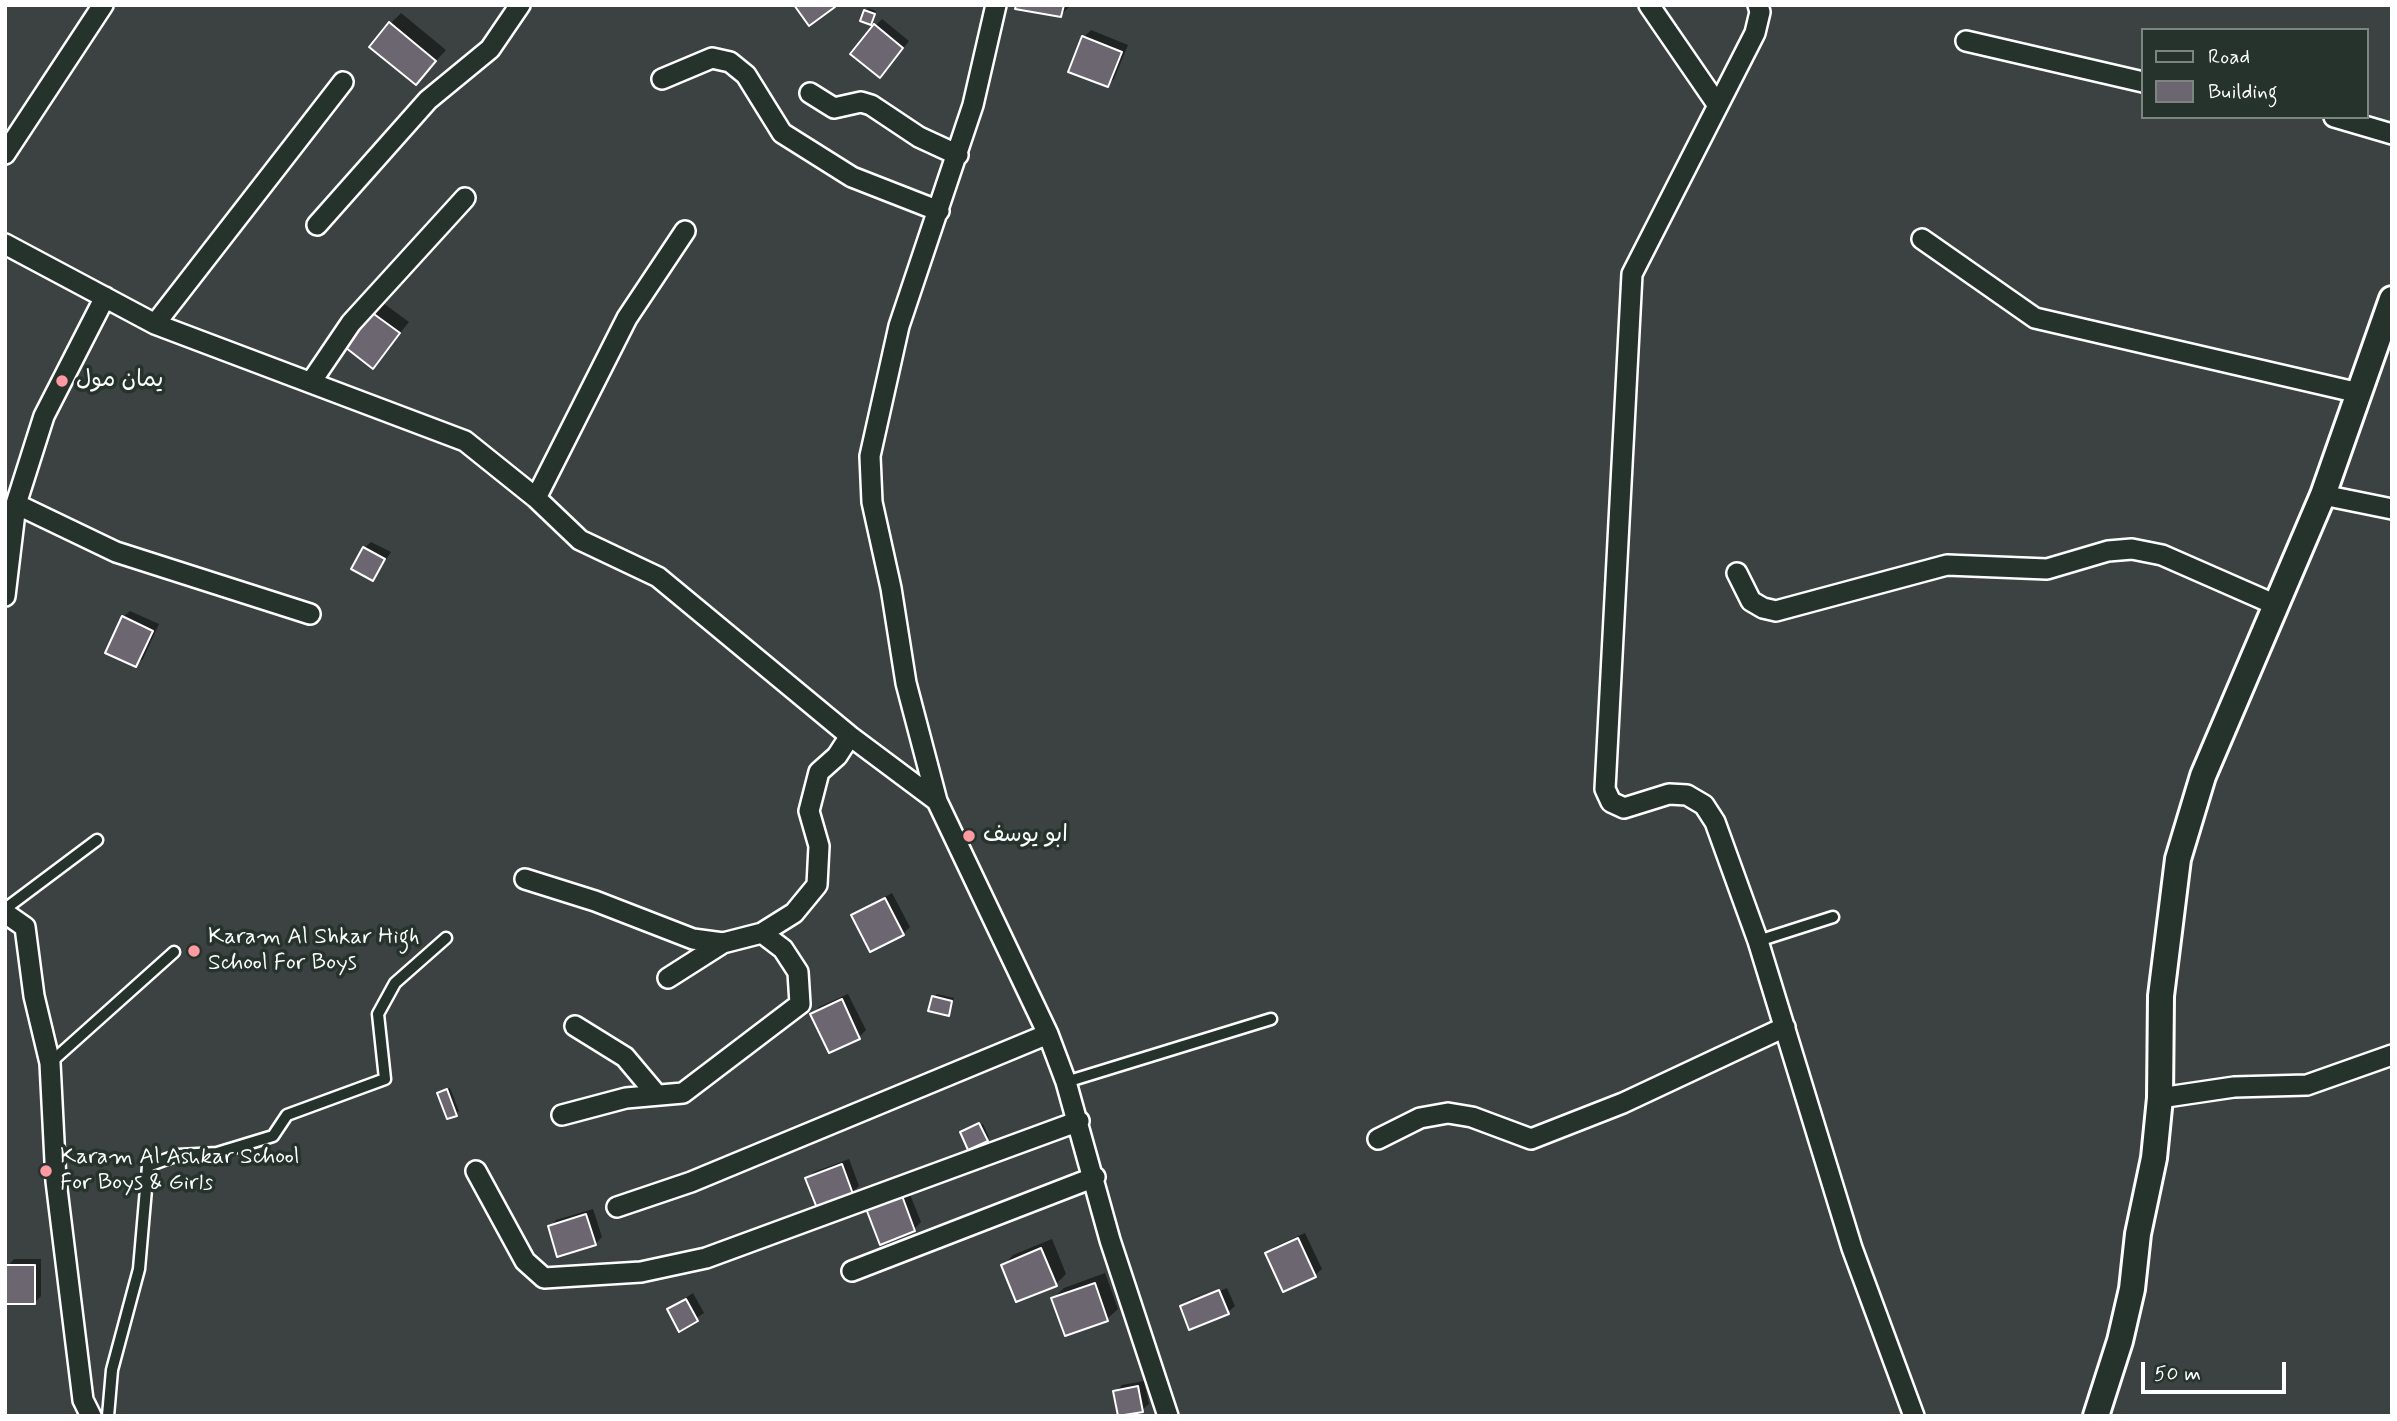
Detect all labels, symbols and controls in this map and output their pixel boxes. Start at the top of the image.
legend [2142,28,2369,119]
text: Road [2208,43,2250,71]
text: Building [2208,78,2278,106]
place label: يمان مول [76,367,163,395]
marker: يمان مول [54,373,70,389]
place label: ابو يوسف [983,822,1068,850]
marker: ابو يوسف [961,828,977,844]
place label: Karam Al Shkar High School For Boys [208,924,420,978]
marker: Karam Al Shkar High School For Boys [186,943,202,959]
place label: Karam Al Ashkar School For Boys & Girls [60,1144,299,1198]
marker: Karam Al Ashkar School For Boys & Girls [38,1163,54,1179]
scale bar [2145,1348,2290,1392]
text: 50 m [2154,1360,2201,1388]

